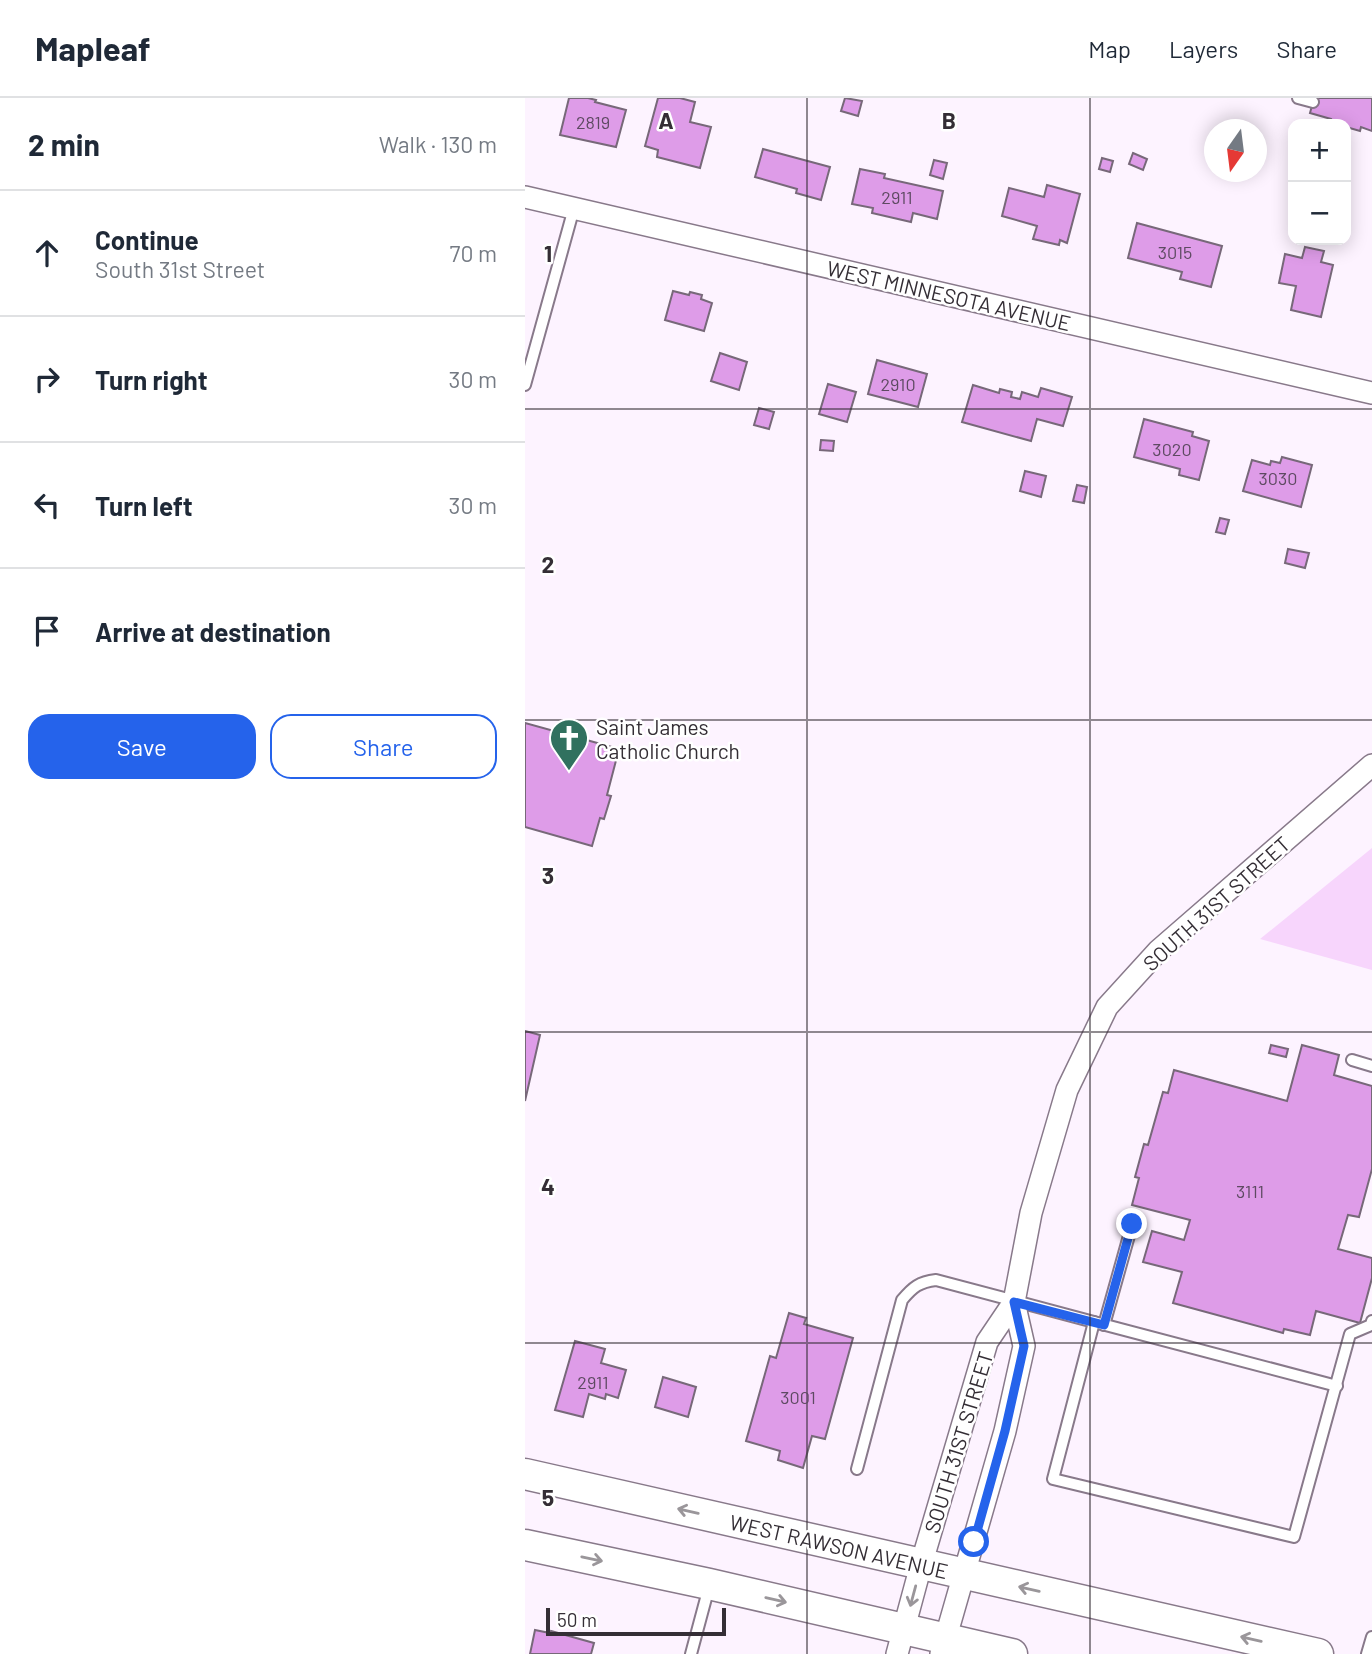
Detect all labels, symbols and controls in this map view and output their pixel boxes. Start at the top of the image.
text: Mapleaf [35,28,151,68]
text: Map [1088,34,1131,63]
text: Layers [1169,34,1238,63]
text: Share [1276,34,1337,63]
text: A [658,106,674,134]
text: B [942,106,956,134]
house number: 2819 [576,111,610,133]
north arrow [1204,119,1267,182]
map controls [1288,119,1351,245]
button: + [1288,119,1351,182]
text: 2 min [28,126,100,162]
text: Walk · 130 m [379,130,497,158]
button: − [1288,182,1351,245]
house number: 2911 [881,186,913,208]
text: Continue [95,224,199,255]
icon: ahead [28,234,66,272]
text: 70 m [450,239,497,267]
text: 1 [544,239,552,267]
house number: 3015 [1158,241,1192,263]
text: South 31st Street [95,255,265,283]
street label: WEST MINNESOTA AVENUE [825,255,1073,335]
icon: right [28,360,66,398]
text: Turn right [95,364,208,395]
text: 30 m [449,365,497,393]
house number: 2910 [880,373,916,395]
house number: 3020 [1152,438,1192,460]
house number: 3030 [1259,467,1297,489]
icon: left [28,486,66,524]
text: Turn left [95,490,193,521]
text: 30 m [449,491,497,519]
text: 2 [542,550,554,578]
icon: arrive [28,612,66,650]
text: Arrive at destination [95,616,331,647]
button: Save [28,714,256,779]
button: Share [270,714,497,779]
place label: Saint James Catholic Church [596,714,740,763]
church icon: Saint James Catholic Church [548,717,590,772]
street label: SOUTH 31ST STREET [1137,831,1295,975]
text: 3 [542,861,554,889]
text: 4 [541,1172,555,1200]
house number: 3111 [1236,1180,1264,1202]
route end [1116,1208,1147,1239]
street label: SOUTH 31ST STREET [918,1348,998,1536]
house number: 2911 [577,1371,609,1393]
house number: 3001 [780,1386,816,1408]
text: 5 [542,1483,554,1511]
one-way arrow [677,1504,700,1518]
street label: WEST RAWSON AVENUE [727,1509,951,1583]
route start [958,1526,989,1557]
one-way arrow [580,1553,603,1567]
one-way arrow [1018,1582,1041,1595]
one-way arrow [906,1584,919,1607]
one-way arrow [764,1593,787,1607]
scale bar [546,1605,726,1637]
text: 50 m [557,1608,597,1631]
one-way arrow [1240,1632,1263,1645]

